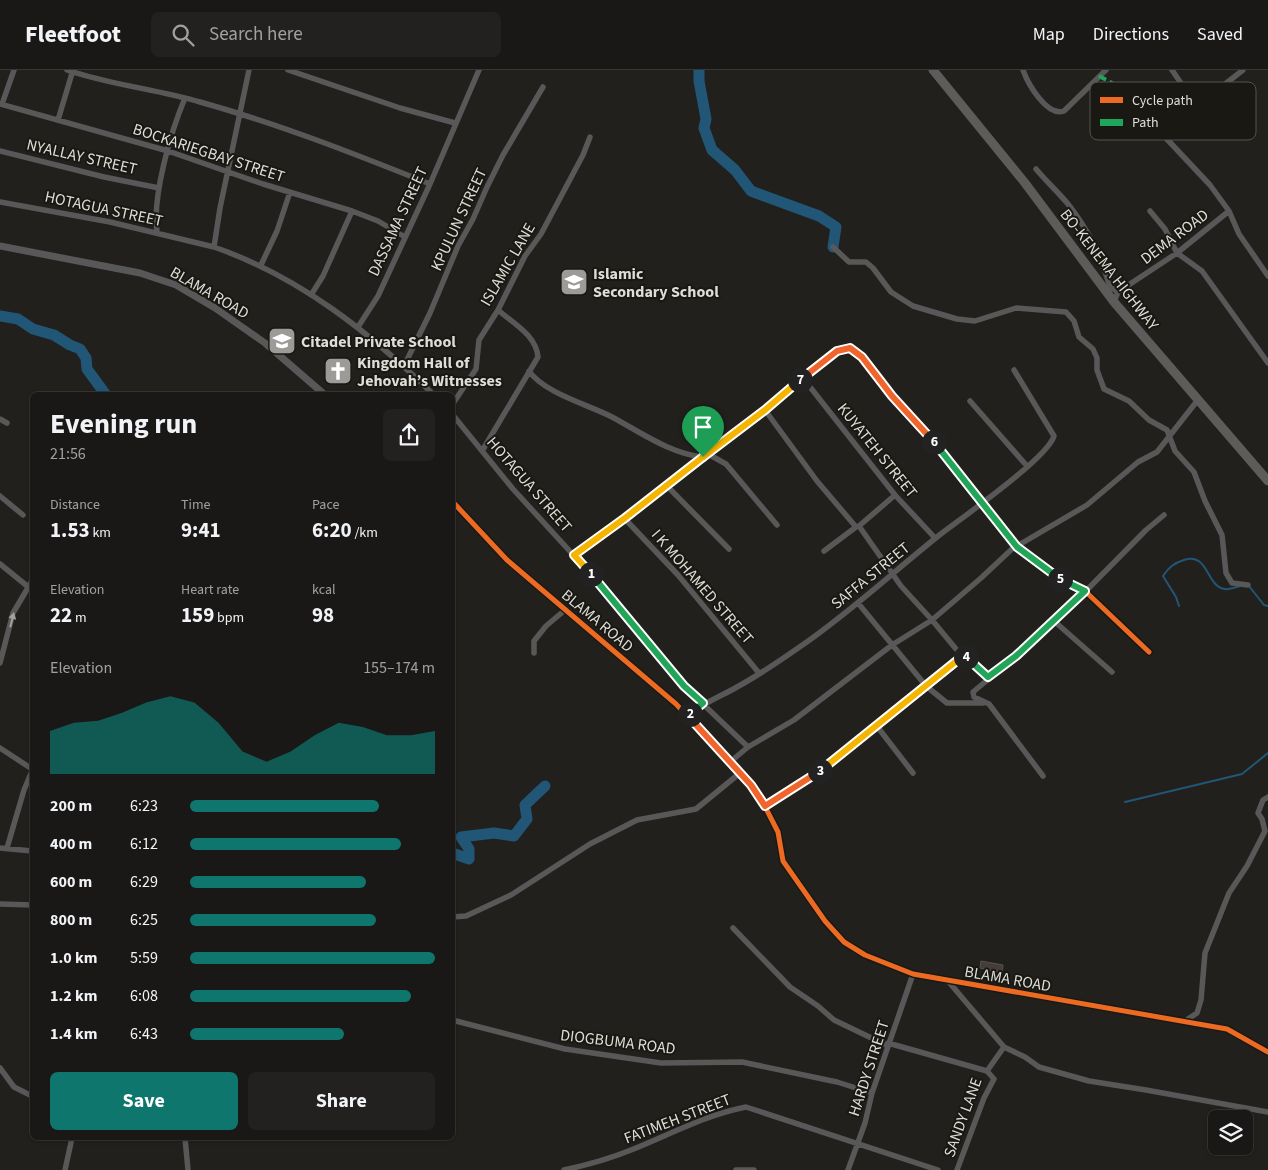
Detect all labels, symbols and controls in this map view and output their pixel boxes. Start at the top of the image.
search box [151,12,501,57]
text: Fleetfoot [25,17,121,52]
icon: search [169,21,197,49]
text: Search here [209,21,303,48]
text: Map [1033,22,1065,47]
text: Directions [1093,22,1169,47]
text: Saved [1197,22,1243,47]
legend [1090,82,1256,140]
text: Cycle path [1132,91,1193,111]
text: Path [1132,113,1159,133]
street label: BOCKARIEGBAY STREET [130,118,288,188]
street label: NYALLAY STREET [24,134,140,180]
street label: DASSAMA STREET [363,163,433,280]
street label: KPULUN STREET [425,164,493,274]
street label: HOTAGUA STREET [43,186,165,232]
street label: BO-KENEMA HIGHWAY [1055,204,1164,335]
street label: DEMA ROAD [1136,204,1213,270]
street label: ISLAMIC LANE [475,219,541,310]
street label: BLAMA ROAD [166,261,253,324]
place label: Islamic Secondary School [593,263,719,303]
school or university icon: Islamic Secondary School [559,267,589,297]
school or university icon: Citadel Private School [267,326,297,356]
place label: Citadel Private School [301,331,456,353]
place label: Kingdom Hall of Jehovah’s Witnesses [357,352,502,392]
church icon: Kingdom Hall of Jehovah’s Witnesses [323,356,353,386]
pin: 7 [788,368,812,392]
text: 7 [797,370,804,390]
street label: KUYATEH STREET [832,398,923,503]
text: Evening run [50,404,197,444]
pin [682,406,724,457]
button: share [383,409,435,461]
icon: arrive [689,413,717,441]
pin: 6 [922,430,946,454]
street label: HOTAGUA STREET [481,432,577,538]
text: 6 [931,432,938,452]
text: 21:56 [50,443,86,465]
text: Distance [50,495,100,515]
text: Time [181,495,211,515]
text: Pace [312,495,339,515]
text: 1.53 [50,515,90,545]
text: 9:41 [181,515,221,545]
text: 6:20 [312,515,352,545]
text: km [90,523,111,543]
text: /km [352,523,378,543]
street label: I K MOHAMED STREET [646,524,759,649]
street label: SAFFA STREET [827,537,915,614]
pin: 1 [578,562,604,586]
text: 1 [588,564,595,584]
pin: 5 [1048,566,1072,592]
text: 5 [1057,569,1064,589]
text: Elevation [50,580,105,600]
text: Heart rate [181,580,239,600]
text: kcal [312,580,336,600]
street label: BLAMA ROAD [557,584,638,657]
text: 22 [50,600,72,630]
text: 159 [181,600,214,630]
text: 98 [312,600,334,630]
text: m [72,608,87,628]
text: bpm [214,608,244,628]
one-way arrow [8,613,16,628]
pin: 4 [954,644,978,670]
text: 4 [963,647,970,667]
text: Elevation [50,657,112,679]
text: 155–174 m [363,657,435,679]
pin: 2 [678,702,702,726]
text: 2 [687,704,694,724]
pin: 3 [808,758,832,784]
text: 3 [817,761,824,781]
text: 200 m [50,795,92,817]
text: 6:23 [130,795,158,817]
text: 400 m [50,833,92,855]
text: 6:12 [130,833,158,855]
text: 600 m [50,871,92,893]
text: 6:29 [130,871,158,893]
text: 800 m [50,909,92,931]
text: 6:25 [130,909,158,931]
text: 1.0 km [50,947,97,969]
text: 5:59 [130,947,158,969]
street label: BLAMA ROAD [963,961,1053,997]
text: 1.2 km [50,985,97,1007]
text: 6:08 [130,985,158,1007]
street label: HARDY STREET [843,1017,895,1119]
text: 1.4 km [50,1023,97,1045]
text: 6:43 [130,1023,158,1045]
street label: DIOGBUMA ROAD [559,1024,677,1060]
button: Save [50,1072,238,1130]
button: Share [248,1072,435,1130]
street label: SANDY LANE [938,1074,988,1160]
street label: FATIMEH STREET [621,1088,734,1149]
map controls [1208,1110,1253,1155]
button: layers [1208,1110,1253,1155]

